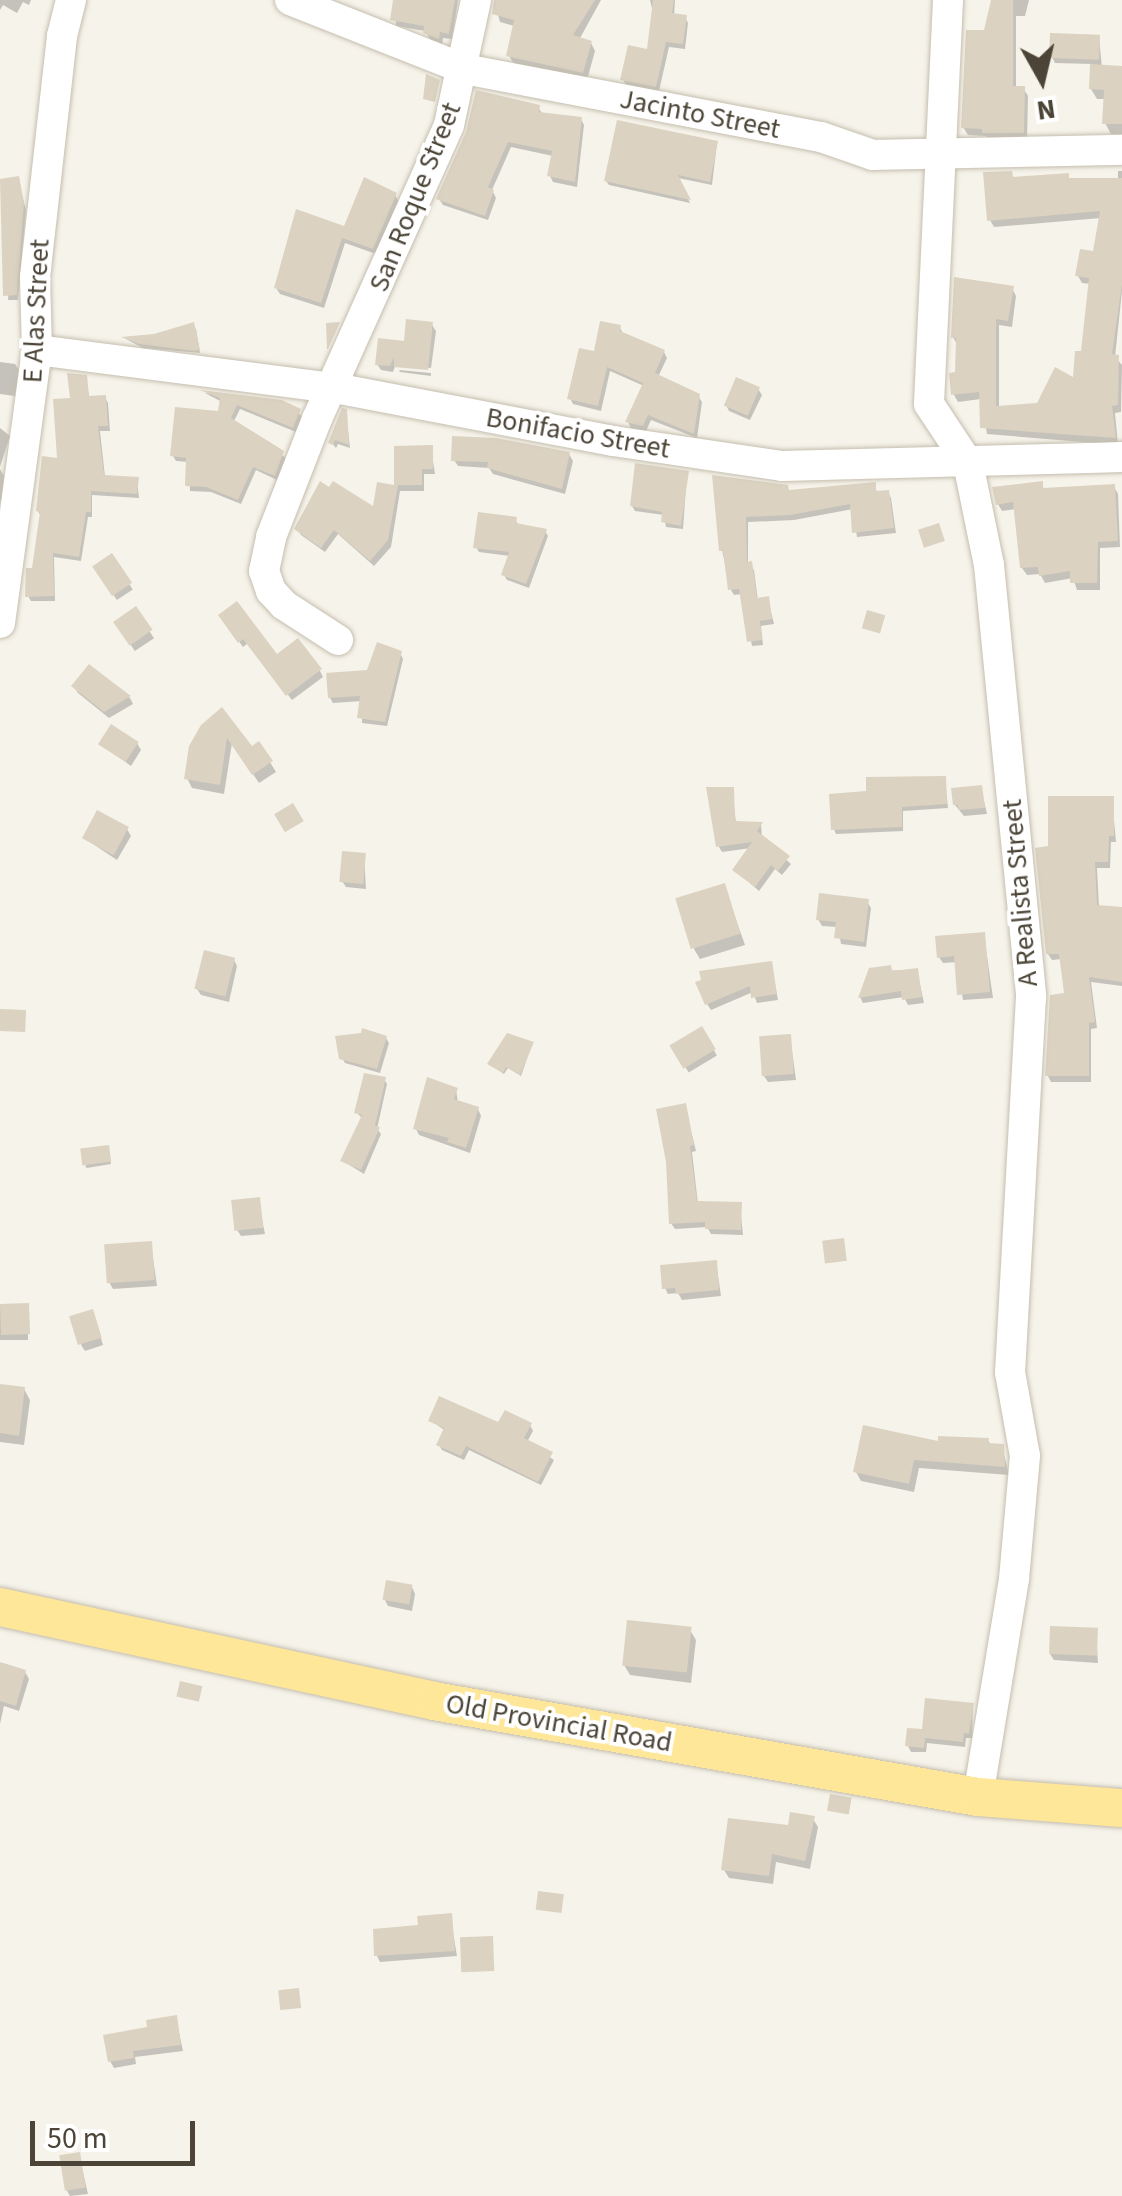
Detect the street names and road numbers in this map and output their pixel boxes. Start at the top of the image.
street label: Jacinto Street [617,82,783,146]
street label: San Roque Street [362,97,468,297]
street label: E Alas Street [15,238,57,384]
street label: Bonifacio Street [483,400,673,466]
street label: A Realista Street [995,798,1045,988]
street label: Old Provincial Road [443,1687,675,1759]

